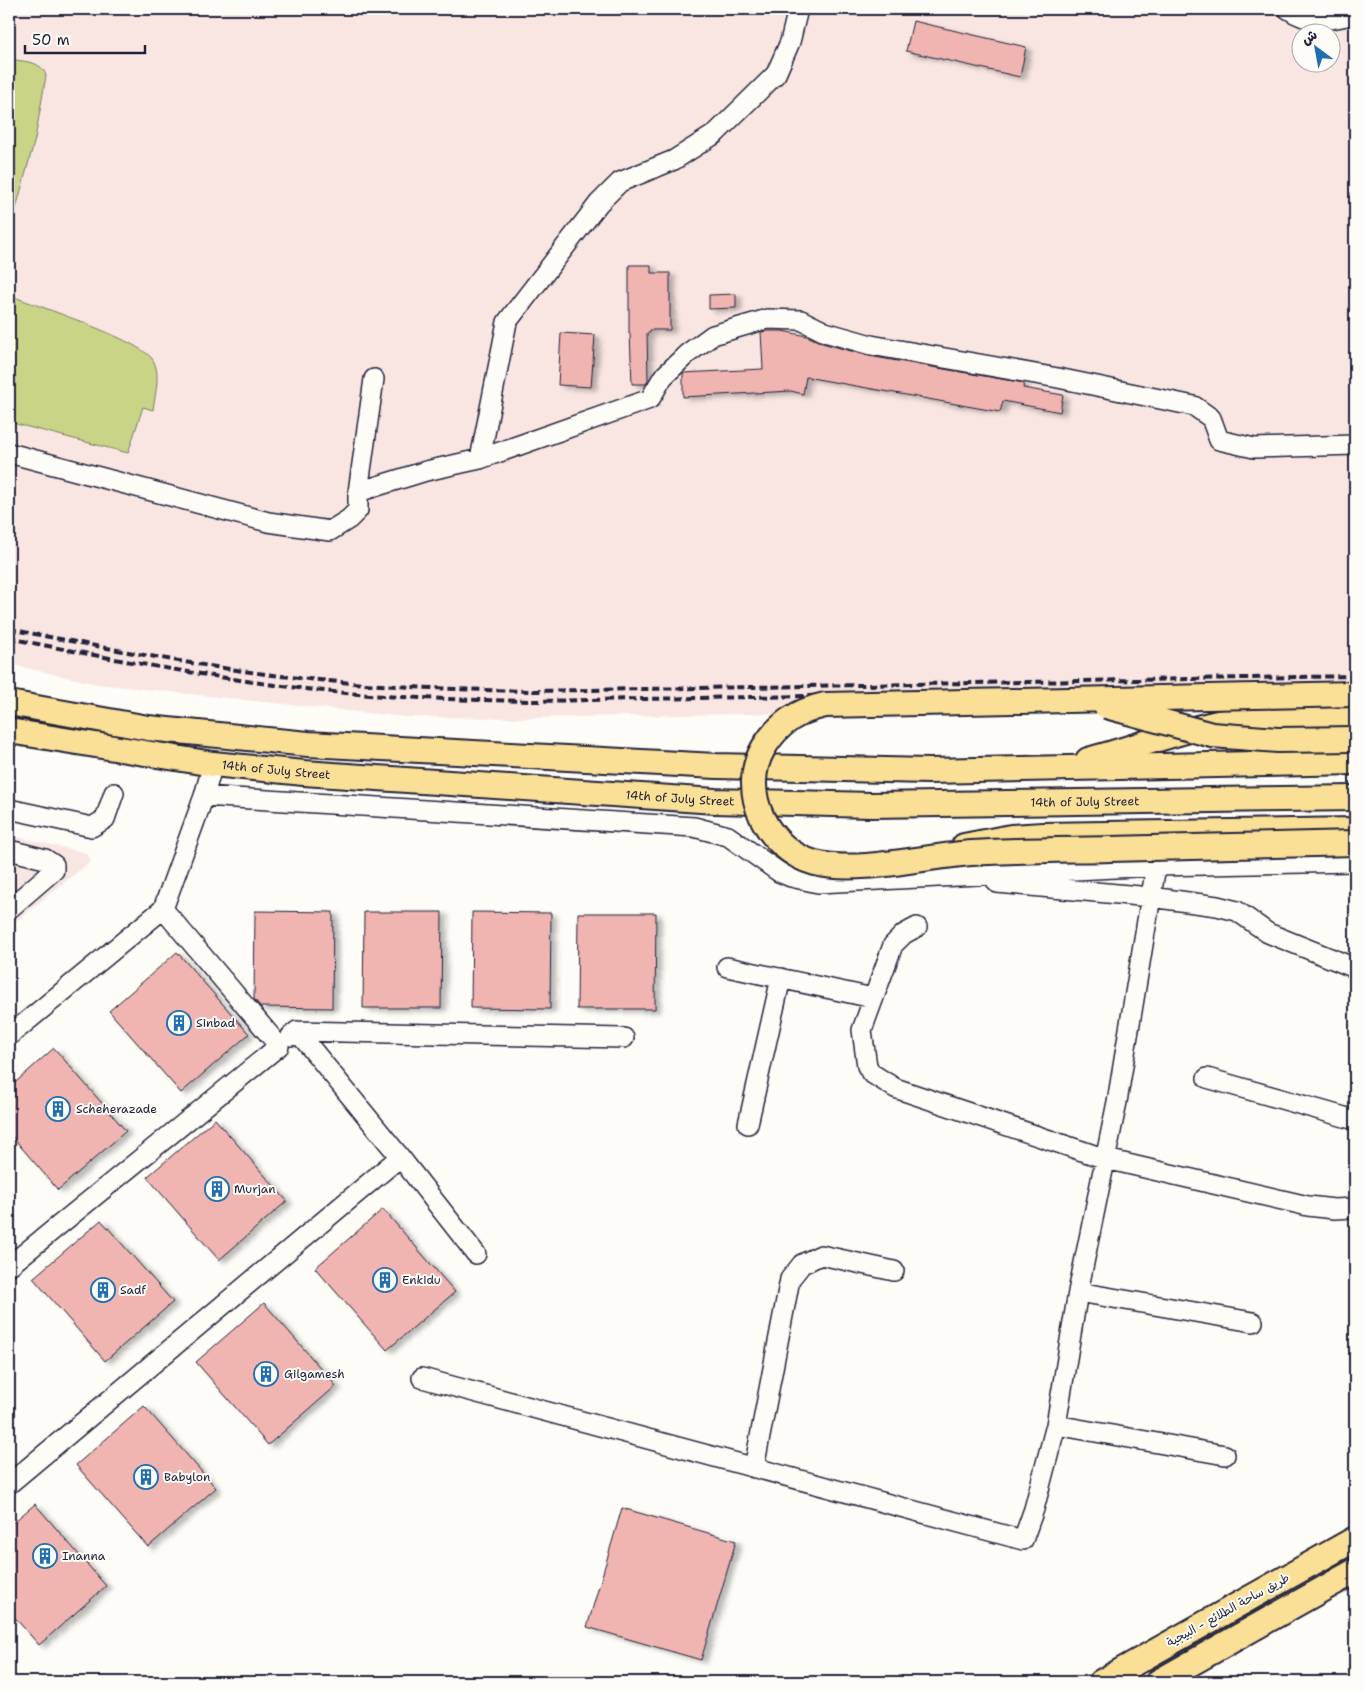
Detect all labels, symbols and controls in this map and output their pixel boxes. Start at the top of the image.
scale bar [25,22,145,54]
north arrow [1292,22,1342,72]
text: ش [1298,25,1320,49]
text: 50 m [32,30,70,50]
street label: 14th of July Street [221,757,331,783]
street label: 14th of July Street [625,787,735,809]
street label: 14th of July Street [1030,793,1140,811]
building icon: Sinbad [166,1010,192,1036]
place label: Sinbad [196,1015,236,1031]
building icon: Scheherazade [45,1096,71,1122]
place label: Scheherazade [76,1101,157,1117]
building icon: Murjan [204,1176,230,1202]
place label: Murjan [234,1181,276,1197]
building icon: Enkidu [372,1267,398,1293]
place label: Enkidu [402,1272,441,1288]
building icon: Sadf [90,1277,116,1303]
place label: Sadf [120,1282,146,1298]
building icon: Gilgamesh [253,1361,279,1387]
place label: Gilgamesh [284,1366,345,1382]
building icon: Babylon [133,1464,159,1490]
place label: Babylon [164,1469,210,1485]
building icon: Inanna [32,1543,58,1569]
place label: Inanna [62,1548,106,1564]
street label: طريق ساحة الطلائع - البيجية [1164,1570,1293,1651]

